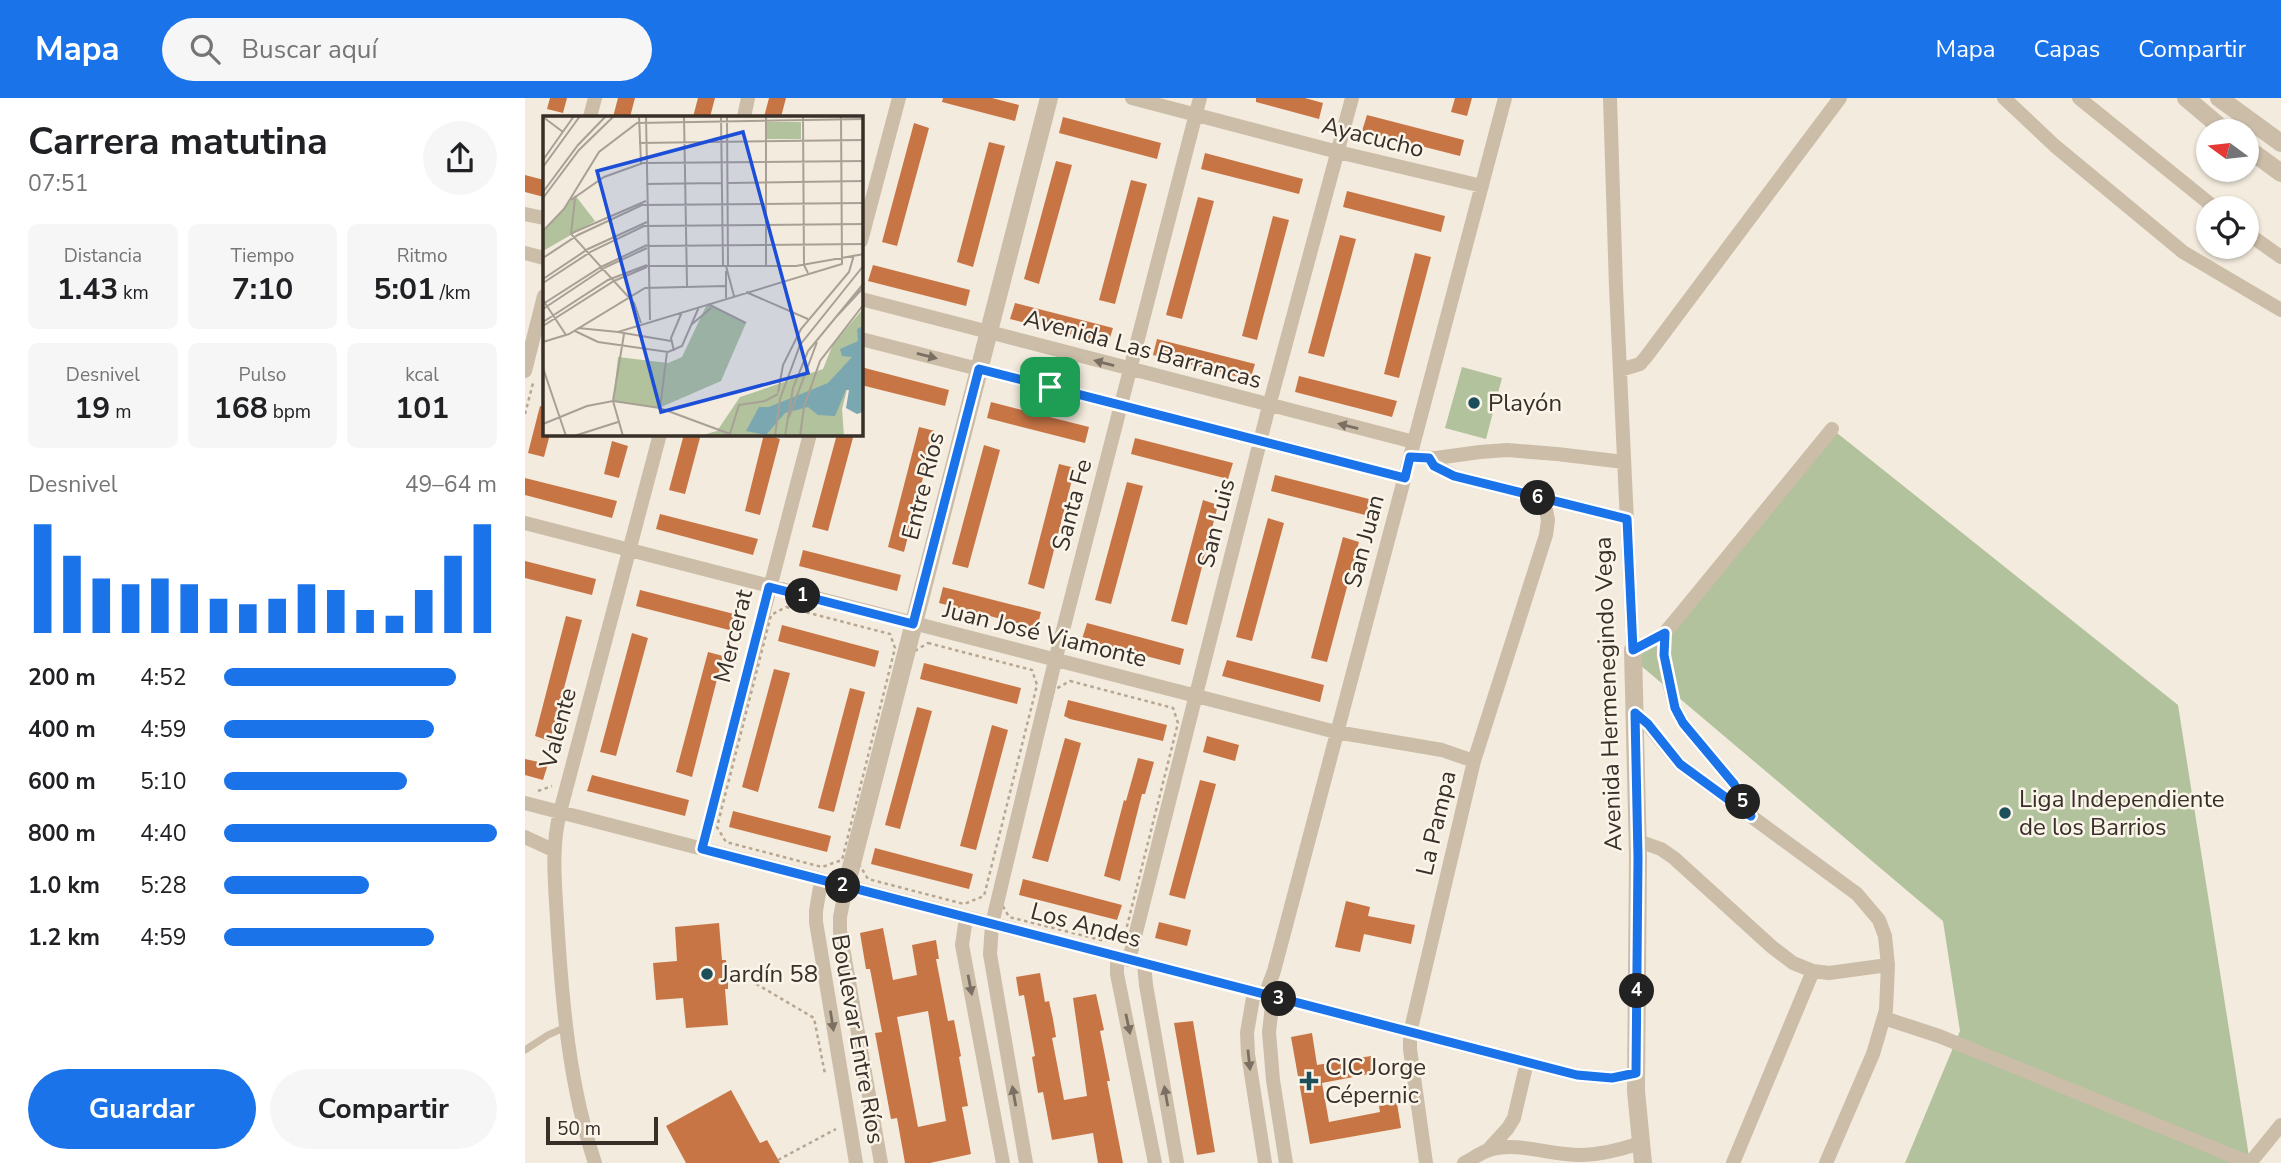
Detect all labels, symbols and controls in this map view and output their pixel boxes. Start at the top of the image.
search box [162,18,652,81]
text: Mapa [35,27,120,72]
icon: search [186,30,224,68]
text: Buscar aquí [242,32,377,67]
text: Mapa [1936,33,1996,65]
text: Capas [2034,33,2100,65]
text: Compartir [2138,33,2246,65]
street label: Ayacucho [1319,109,1427,165]
text: Carrera matutina [28,116,328,167]
inset map [543,116,863,436]
north arrow [2196,119,2259,182]
map controls [2196,119,2259,259]
button: share [423,121,497,195]
text: 07:51 [28,168,88,199]
button: locate [2196,196,2259,259]
text: Distancia [64,243,142,269]
text: Tiempo [231,243,294,269]
text: Ritmo [397,243,447,269]
text: 1.43 [57,269,118,310]
text: 7:10 [232,269,293,310]
text: 5:01 [373,269,435,310]
text: km [118,280,149,306]
text: /km [435,280,471,306]
street label: Avenida Las Barrancas [1021,302,1265,396]
one-way arrow [916,351,938,362]
pin [1020,357,1080,417]
one-way arrow [1093,357,1115,368]
text: Desnivel [66,362,140,388]
text: Pulso [239,362,286,388]
text: kcal [405,362,439,388]
icon: arrive [1031,368,1069,406]
place label: Playón [1488,387,1562,419]
text: 19 [74,388,110,429]
text: 168 [214,388,268,429]
text: 101 [395,388,449,429]
marker: Playón [1466,395,1482,411]
text: m [110,399,131,425]
text: bpm [268,399,311,425]
one-way arrow [1337,420,1359,431]
street label: Entre Ríos [894,429,952,543]
street label: Santa Fe [1044,456,1100,554]
text: Desnivel [28,469,118,500]
text: 49–64 m [405,469,497,500]
street label: San Luis [1190,475,1242,571]
pin: 6 [1521,480,1555,516]
text: 6 [1532,484,1543,510]
street label: San Juan [1336,491,1392,591]
street label: Avenida Hermenegindo Vega [1587,536,1629,852]
pin: 1 [785,578,821,614]
text: 1 [797,582,808,608]
street label: Mercerat [706,585,760,686]
street label: Juan José Viamonte [939,593,1150,675]
text: 200 m [28,662,96,693]
text: 4:52 [140,662,187,693]
street label: Valente [532,684,584,773]
text: 400 m [28,714,96,745]
text: 4:59 [140,714,187,745]
text: 600 m [28,766,96,797]
text: 5:10 [140,766,187,797]
street label: La Pampa [1408,768,1464,878]
place label: Liga Independiente de los Barrios [2019,783,2225,843]
pin: 5 [1725,784,1761,820]
text: 5 [1737,788,1748,814]
marker: Liga Independiente de los Barrios [1997,805,2013,821]
text: 800 m [28,818,96,849]
text: 4:40 [140,818,187,849]
pin: 2 [825,868,861,904]
text: 1.0 km [28,870,100,901]
text: 5:28 [140,870,187,901]
text: 2 [837,872,848,898]
street label: Los Andes [1027,895,1145,955]
text: 1.2 km [28,922,100,953]
text: 4:59 [140,922,187,953]
street label: Boulevar Entre Ríos [824,932,892,1146]
place label: Jardín 58 [720,958,818,990]
marker: Jardín 58 [699,966,715,982]
one-way arrow [965,974,976,996]
pin: 4 [1619,974,1655,1008]
text: 4 [1631,977,1642,1003]
pin: 3 [1261,982,1297,1016]
text: 3 [1273,985,1284,1011]
one-way arrow [826,1010,837,1032]
one-way arrow [1123,1013,1134,1035]
one-way arrow [1244,1049,1255,1071]
place label: CIC Jorge Cépernic [1325,1051,1426,1111]
button: Guardar [28,1069,256,1149]
button: Compartir [270,1069,497,1149]
marker: CIC Jorge Cépernic [1299,1071,1319,1091]
one-way arrow [1008,1085,1019,1107]
one-way arrow [1160,1085,1171,1107]
scale bar [546,1114,658,1146]
text: 50 m [557,1116,601,1142]

